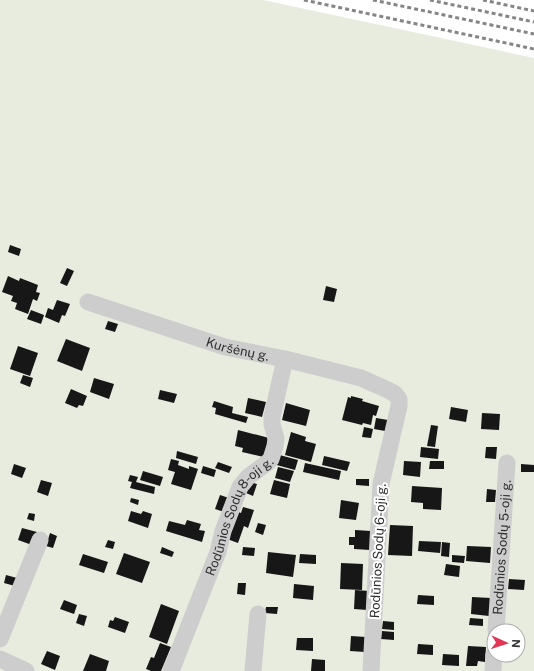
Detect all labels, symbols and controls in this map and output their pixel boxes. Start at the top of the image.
street label: Kuršėnų g. [204,334,271,363]
street label: Rodūnios Sodų 8-oji g. [202,454,276,578]
street label: Rodūnios Sodų 5-oji g. [490,479,513,615]
street label: Rodūnios Sodų 6-oji g. [367,483,389,619]
north arrow [486,623,526,663]
text: N [510,639,522,648]

